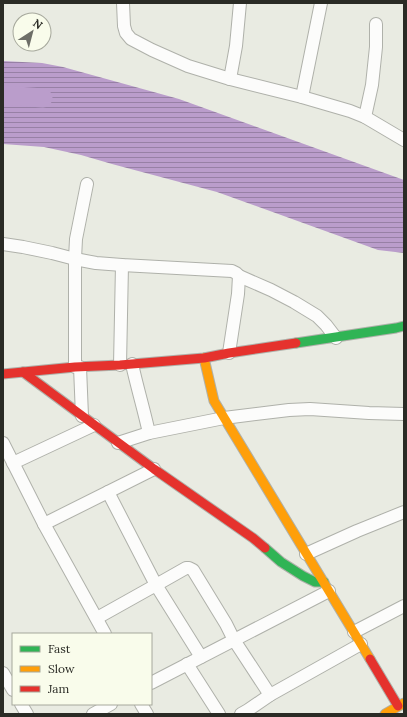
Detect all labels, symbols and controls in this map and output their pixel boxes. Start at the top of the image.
north arrow [12,12,52,52]
text: N [30,16,46,32]
legend [12,633,152,705]
text: Fast [48,641,71,656]
text: Slow [48,661,75,676]
text: Jam [47,681,69,696]

